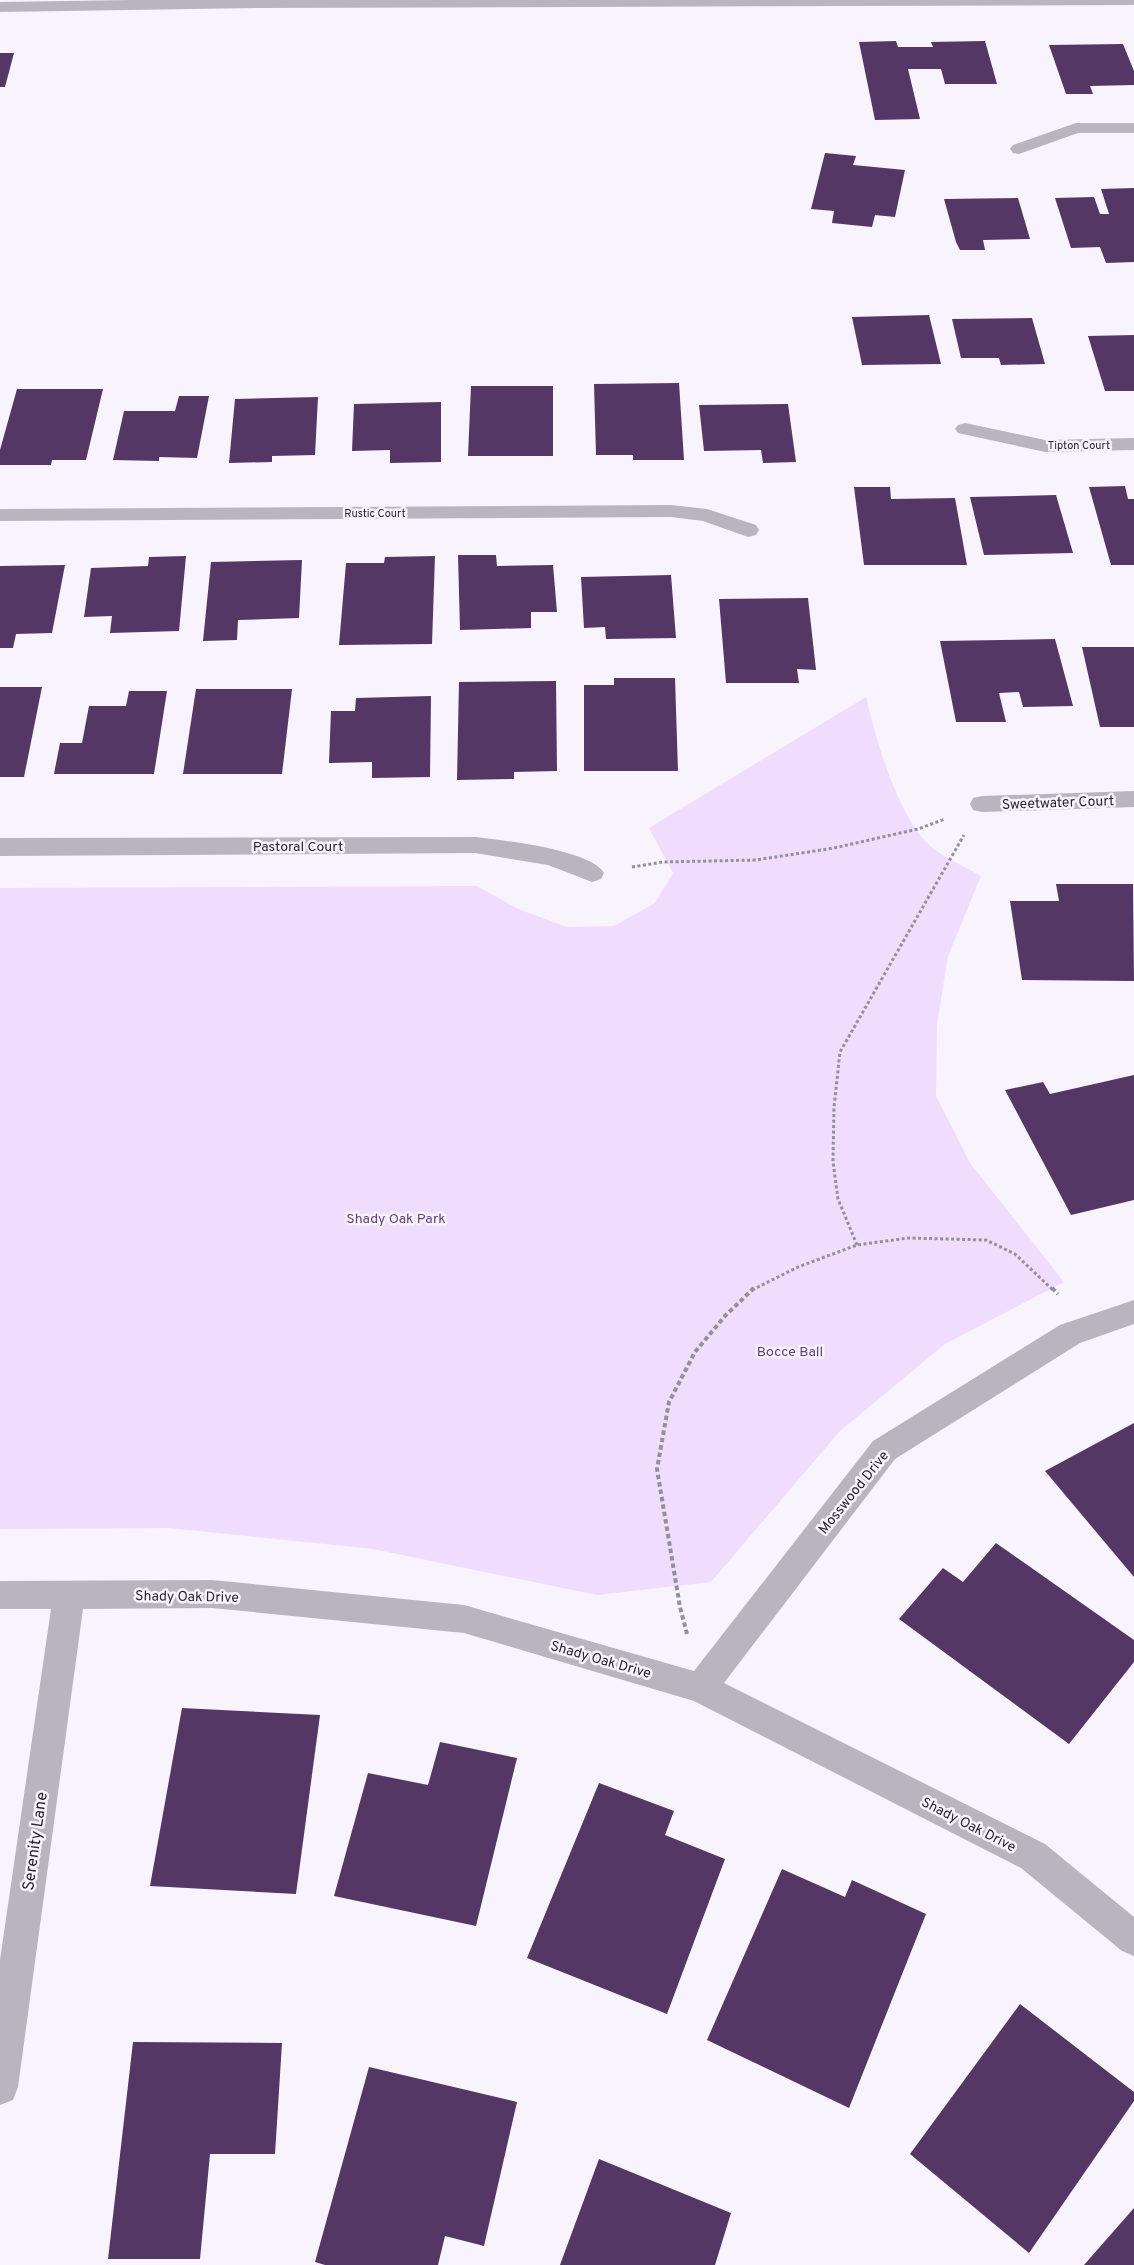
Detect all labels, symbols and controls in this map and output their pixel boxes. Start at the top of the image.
street label: Tipton Court [1048,439,1110,453]
street label: Rustic Court [344,507,406,521]
street label: Sweetwater Court [1002,793,1115,814]
street label: Pastoral Court [253,839,343,856]
park label: Shady Oak Park [346,1211,446,1228]
park label: Bocce Ball [757,1344,823,1361]
street label: Mosswood Drive [815,1448,893,1538]
street label: Shady Oak Drive [135,1588,239,1607]
street label: Shady Oak Drive [548,1638,653,1683]
street label: Serenity Lane [19,1791,53,1892]
street label: Shady Oak Drive [918,1794,1018,1856]

